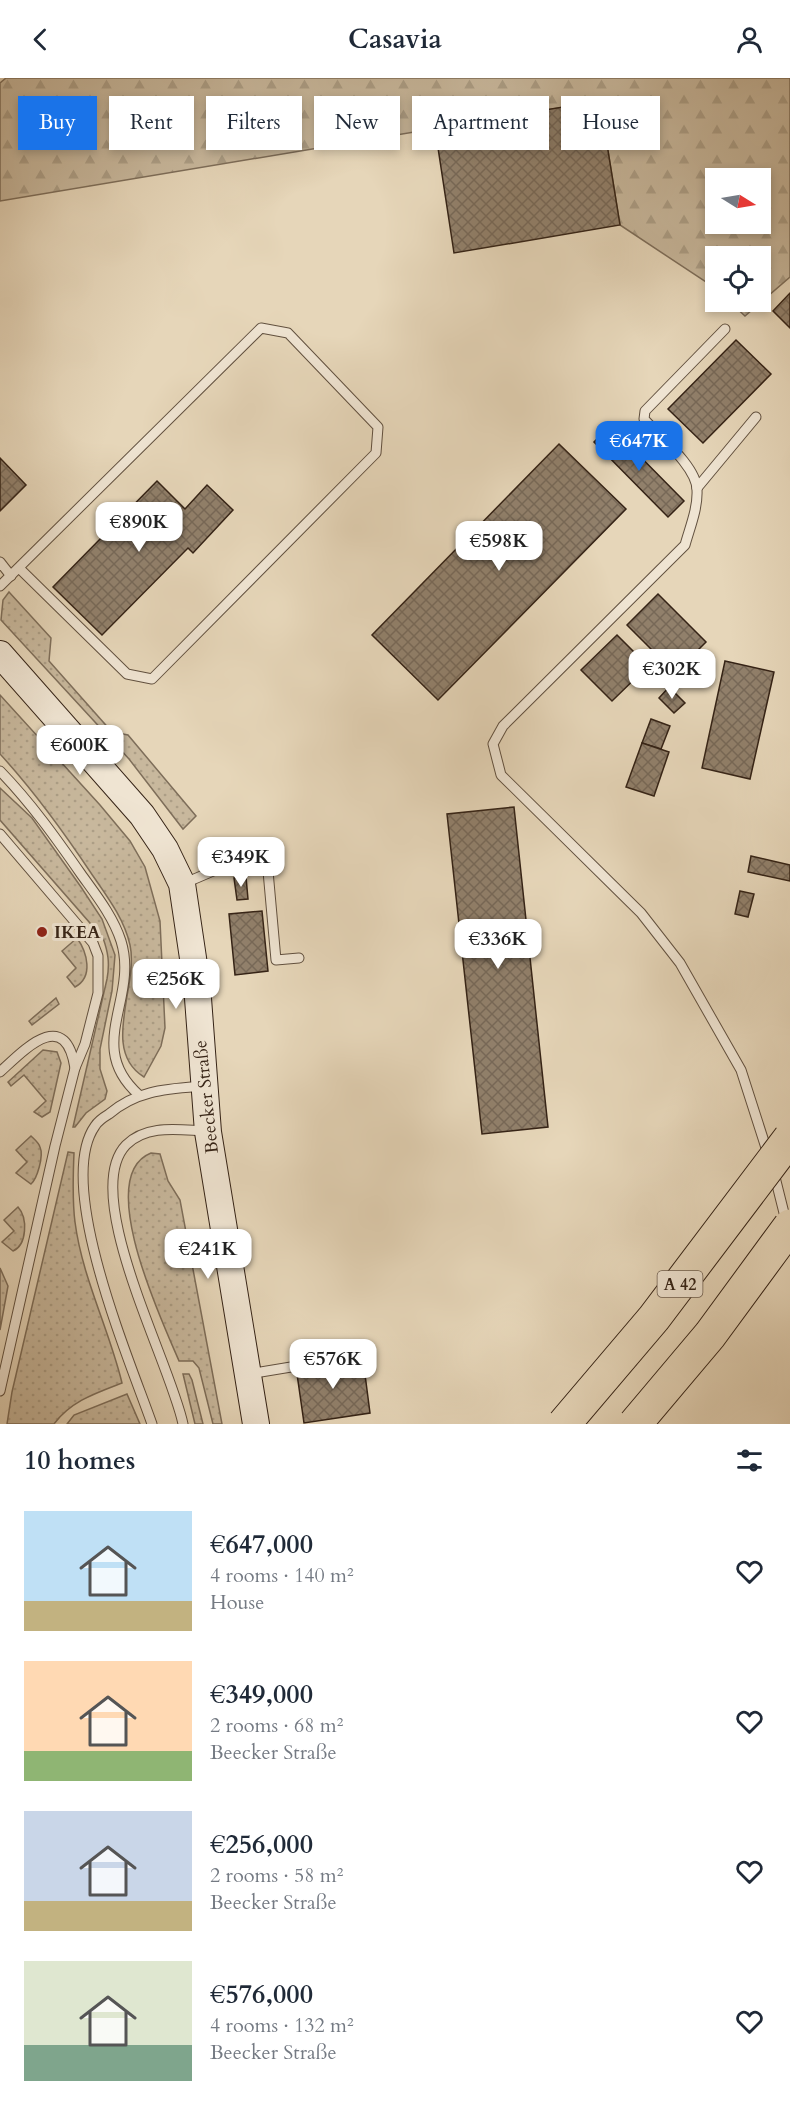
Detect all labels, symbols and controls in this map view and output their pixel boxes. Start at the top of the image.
text: Casavia [348,21,442,58]
icon: back [24,23,57,56]
icon: person [733,23,766,56]
chip: Buy [18,96,97,150]
chip: Rent [109,96,194,150]
chip: Filters [206,96,302,150]
chip: New [314,96,400,150]
chip: Apartment [412,96,549,150]
chip: House [561,96,660,150]
north arrow [705,168,771,234]
map controls [705,168,771,312]
button: locate [705,246,771,312]
pin: €647K [597,421,681,472]
text: €647K [610,427,668,454]
pin: €890K [97,502,181,553]
text: €890K [110,508,168,535]
pin: €598K [457,521,541,572]
text: €598K [470,527,528,554]
pin: €302K [630,649,714,700]
text: €302K [643,655,701,682]
pin: €600K [38,725,122,776]
text: €600K [51,731,109,758]
pin: €349K [199,837,283,888]
text: €349K [212,843,270,870]
pin: €336K [456,919,540,970]
place label: IKEA [54,920,101,945]
marker: IKEA [35,925,49,939]
text: €336K [469,925,527,952]
pin: €256K [134,959,218,1010]
text: €256K [147,965,205,992]
street label: Beecker Straße [188,1039,225,1155]
pin: €241K [166,1229,250,1280]
text: €241K [179,1235,237,1262]
road number: A 42 [658,1271,702,1297]
pin: €576K [291,1339,375,1390]
text: €576K [304,1345,362,1372]
text: 10 homes [24,1443,135,1478]
icon: filters [733,1444,766,1477]
text: €647,000 [210,1527,313,1562]
icon: home [72,1535,144,1607]
icon: heart [733,1555,766,1588]
text: 4 rooms · 140 m² [210,1562,354,1589]
text: House [210,1589,264,1616]
text: €349,000 [210,1677,313,1712]
icon: home [72,1685,144,1757]
icon: heart [733,1705,766,1738]
text: 2 rooms · 68 m² [210,1712,343,1739]
text: Beecker Straße [210,1739,337,1766]
text: €256,000 [210,1827,313,1862]
icon: home [72,1835,144,1907]
icon: heart [733,1855,766,1888]
text: 2 rooms · 58 m² [210,1862,343,1889]
text: Beecker Straße [210,1889,337,1916]
text: €576,000 [210,1977,313,2012]
icon: home [72,1985,144,2057]
icon: heart [733,2005,766,2038]
text: 4 rooms · 132 m² [210,2012,354,2039]
text: Beecker Straße [210,2039,337,2066]

